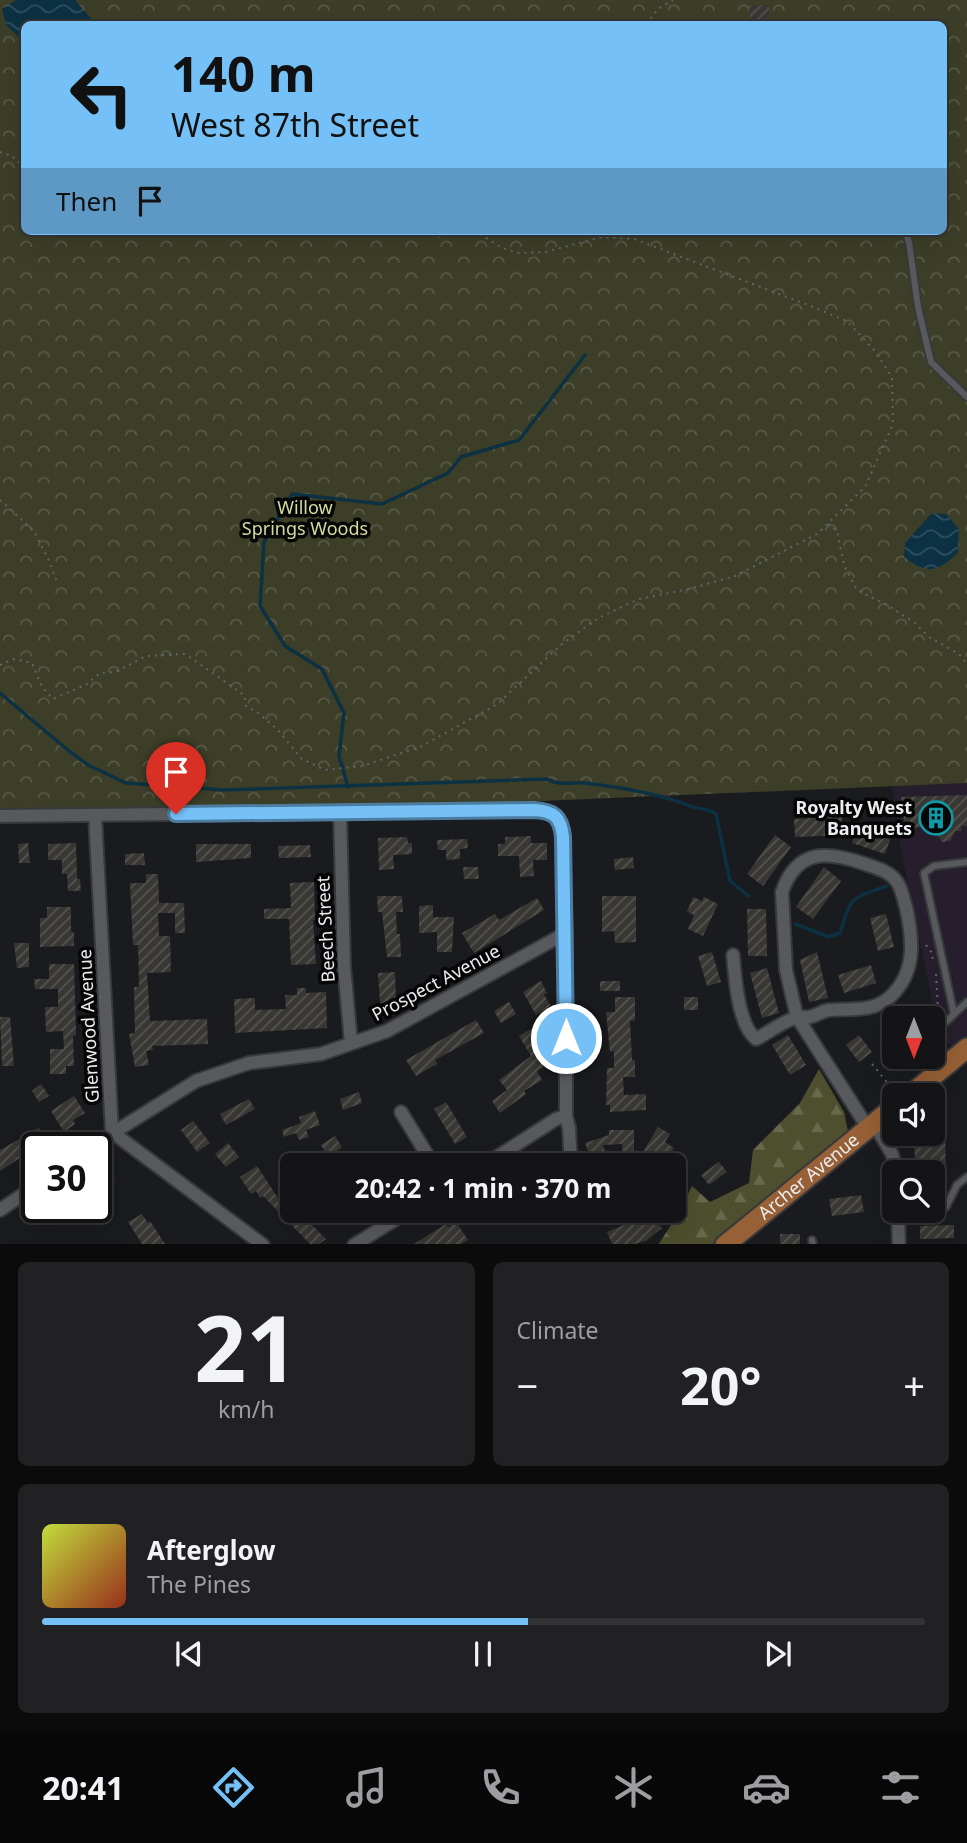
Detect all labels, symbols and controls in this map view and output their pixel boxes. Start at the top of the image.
text: 140 m [171,40,316,106]
icon: left [56,49,147,140]
text: West 87th Street [171,103,419,146]
icon: arrive [131,182,169,220]
text: Then [56,183,117,219]
park label: Willow Springs Woods [242,495,368,540]
pin [146,742,206,814]
icon: arrive [157,753,195,791]
place label: Royalty West Banquets [795,795,912,840]
building icon: Royalty West Banquets [917,799,955,837]
street label: Beech Street [310,875,340,983]
street label: Prospect Avenue [367,938,504,1026]
street label: Glenwood Avenue [72,949,104,1104]
position arrow [529,1001,603,1075]
north arrow [882,1006,945,1069]
map controls [882,1006,945,1223]
button: sound [882,1083,945,1146]
street label: Archer Avenue [752,1127,864,1224]
speed limit sign: 30 [21,1132,112,1223]
button: search [882,1160,945,1223]
text: 20:42 · 1 min · 370 m [355,1170,611,1206]
text: 21 [194,1285,298,1409]
text: Climate [517,1314,599,1346]
text: 20° [680,1349,762,1420]
text: − [517,1359,538,1411]
text: + [903,1359,925,1411]
text: km/h [218,1393,275,1425]
text: Afterglow [147,1532,275,1568]
text: The Pines [147,1568,251,1600]
icon: previous [170,1635,208,1673]
icon: pause [464,1635,502,1673]
icon: next [759,1635,797,1673]
icon: directions [209,1763,258,1812]
icon: music [342,1763,391,1812]
icon: phone [476,1763,525,1812]
icon: climate [609,1763,658,1812]
icon: car [742,1763,791,1812]
icon: filters [876,1763,925,1812]
text: 20:41 [42,1766,124,1809]

